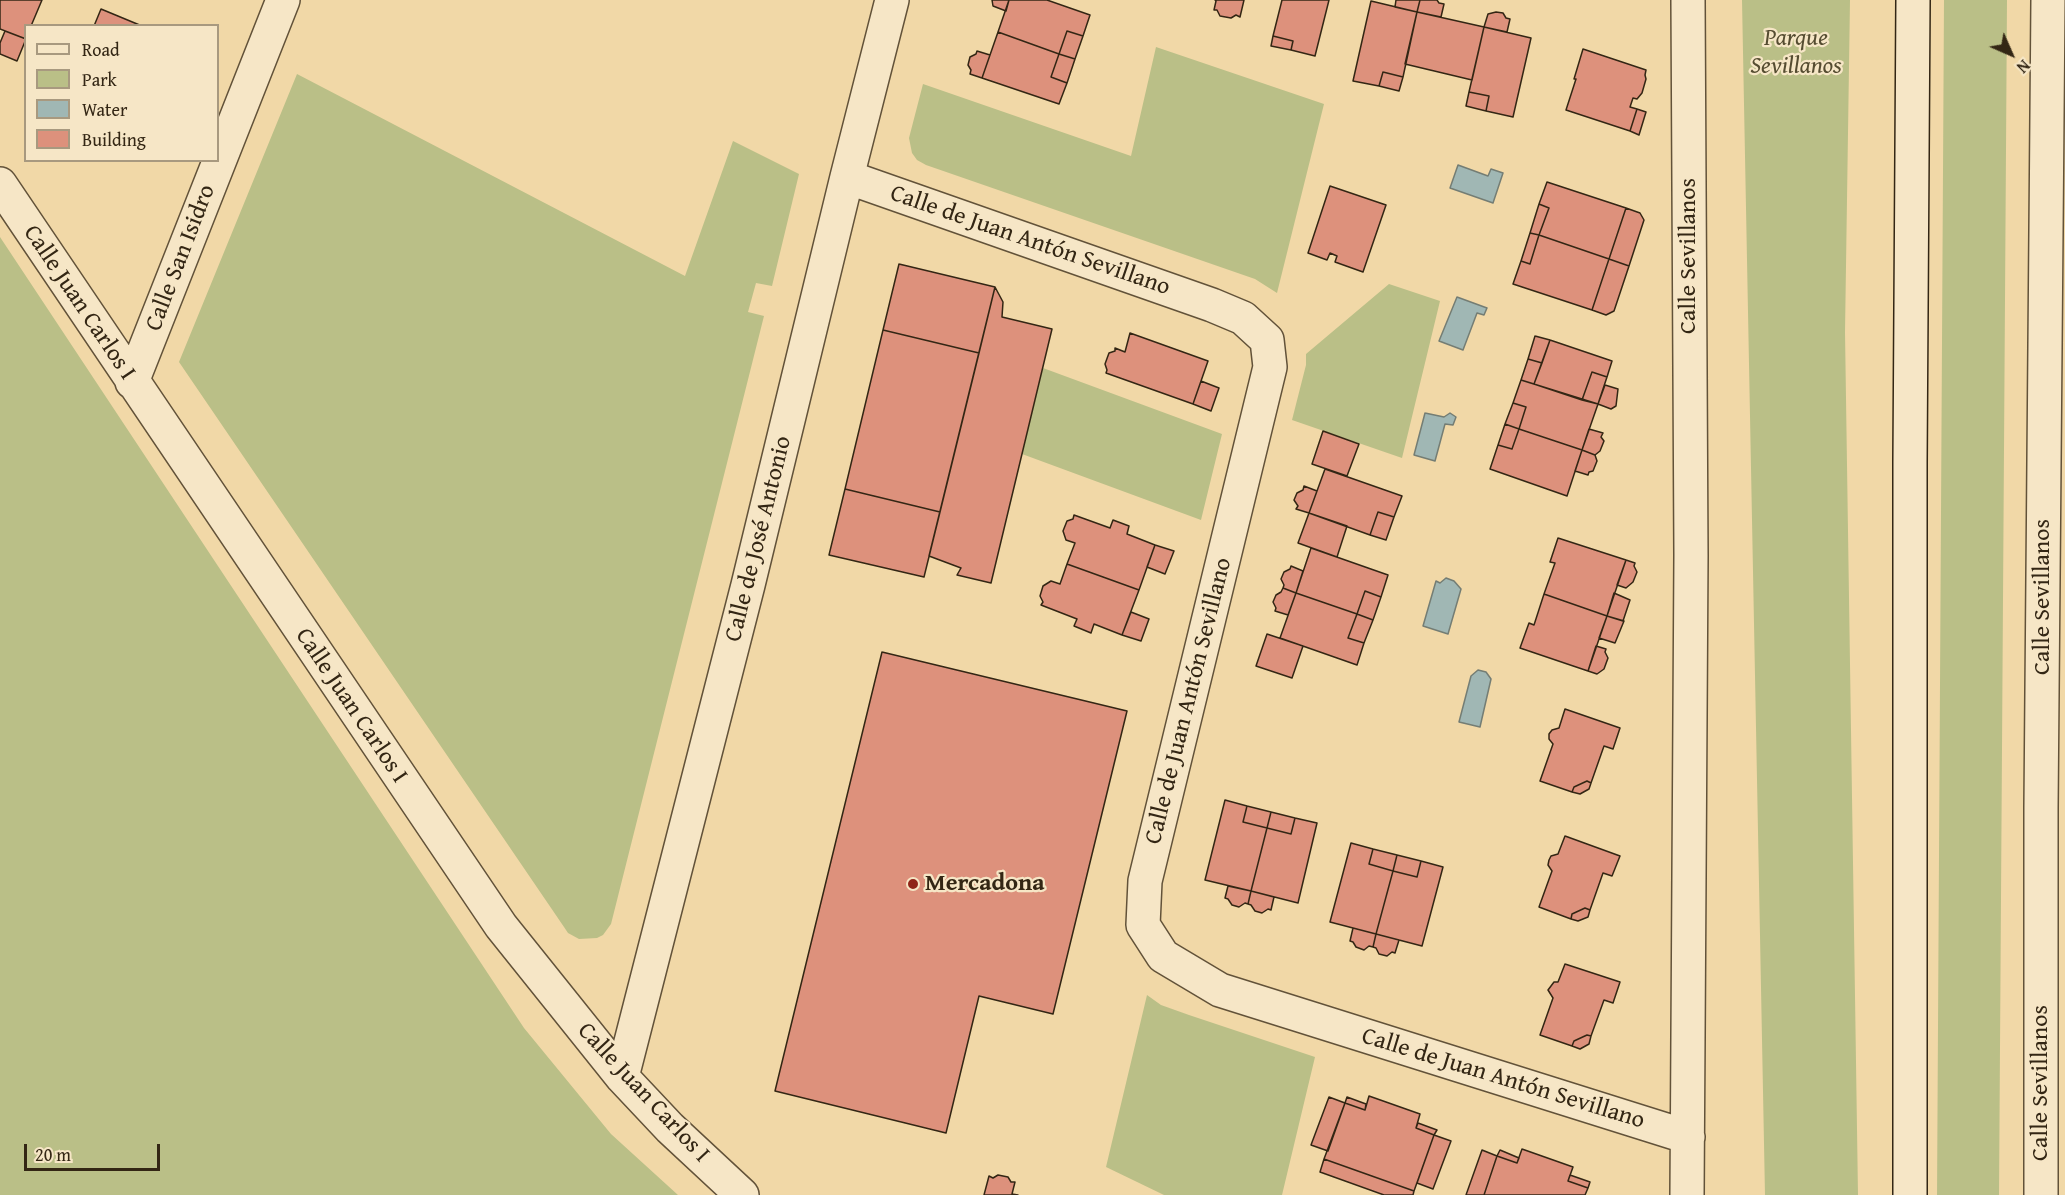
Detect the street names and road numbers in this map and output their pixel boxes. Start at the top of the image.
street label: Calle Sevillanos [1675,178,1703,334]
street label: Calle de Juan Antón Sevillano [886,180,1174,302]
street label: Calle San Isidro [140,181,222,335]
street label: Calle Juan Carlos I [17,220,141,386]
street label: Calle de José Antonio [720,433,798,645]
street label: Calle Sevillanos [2029,519,2057,675]
street label: Calle de Juan Antón Sevillano [1139,555,1239,847]
street label: Calle Juan Carlos I [289,623,413,789]
street label: Calle Sevillanos [2027,1005,2055,1161]
street label: Calle Juan Carlos I [571,1017,715,1169]
street label: Calle de Juan Antón Sevillano [1358,1022,1648,1136]

